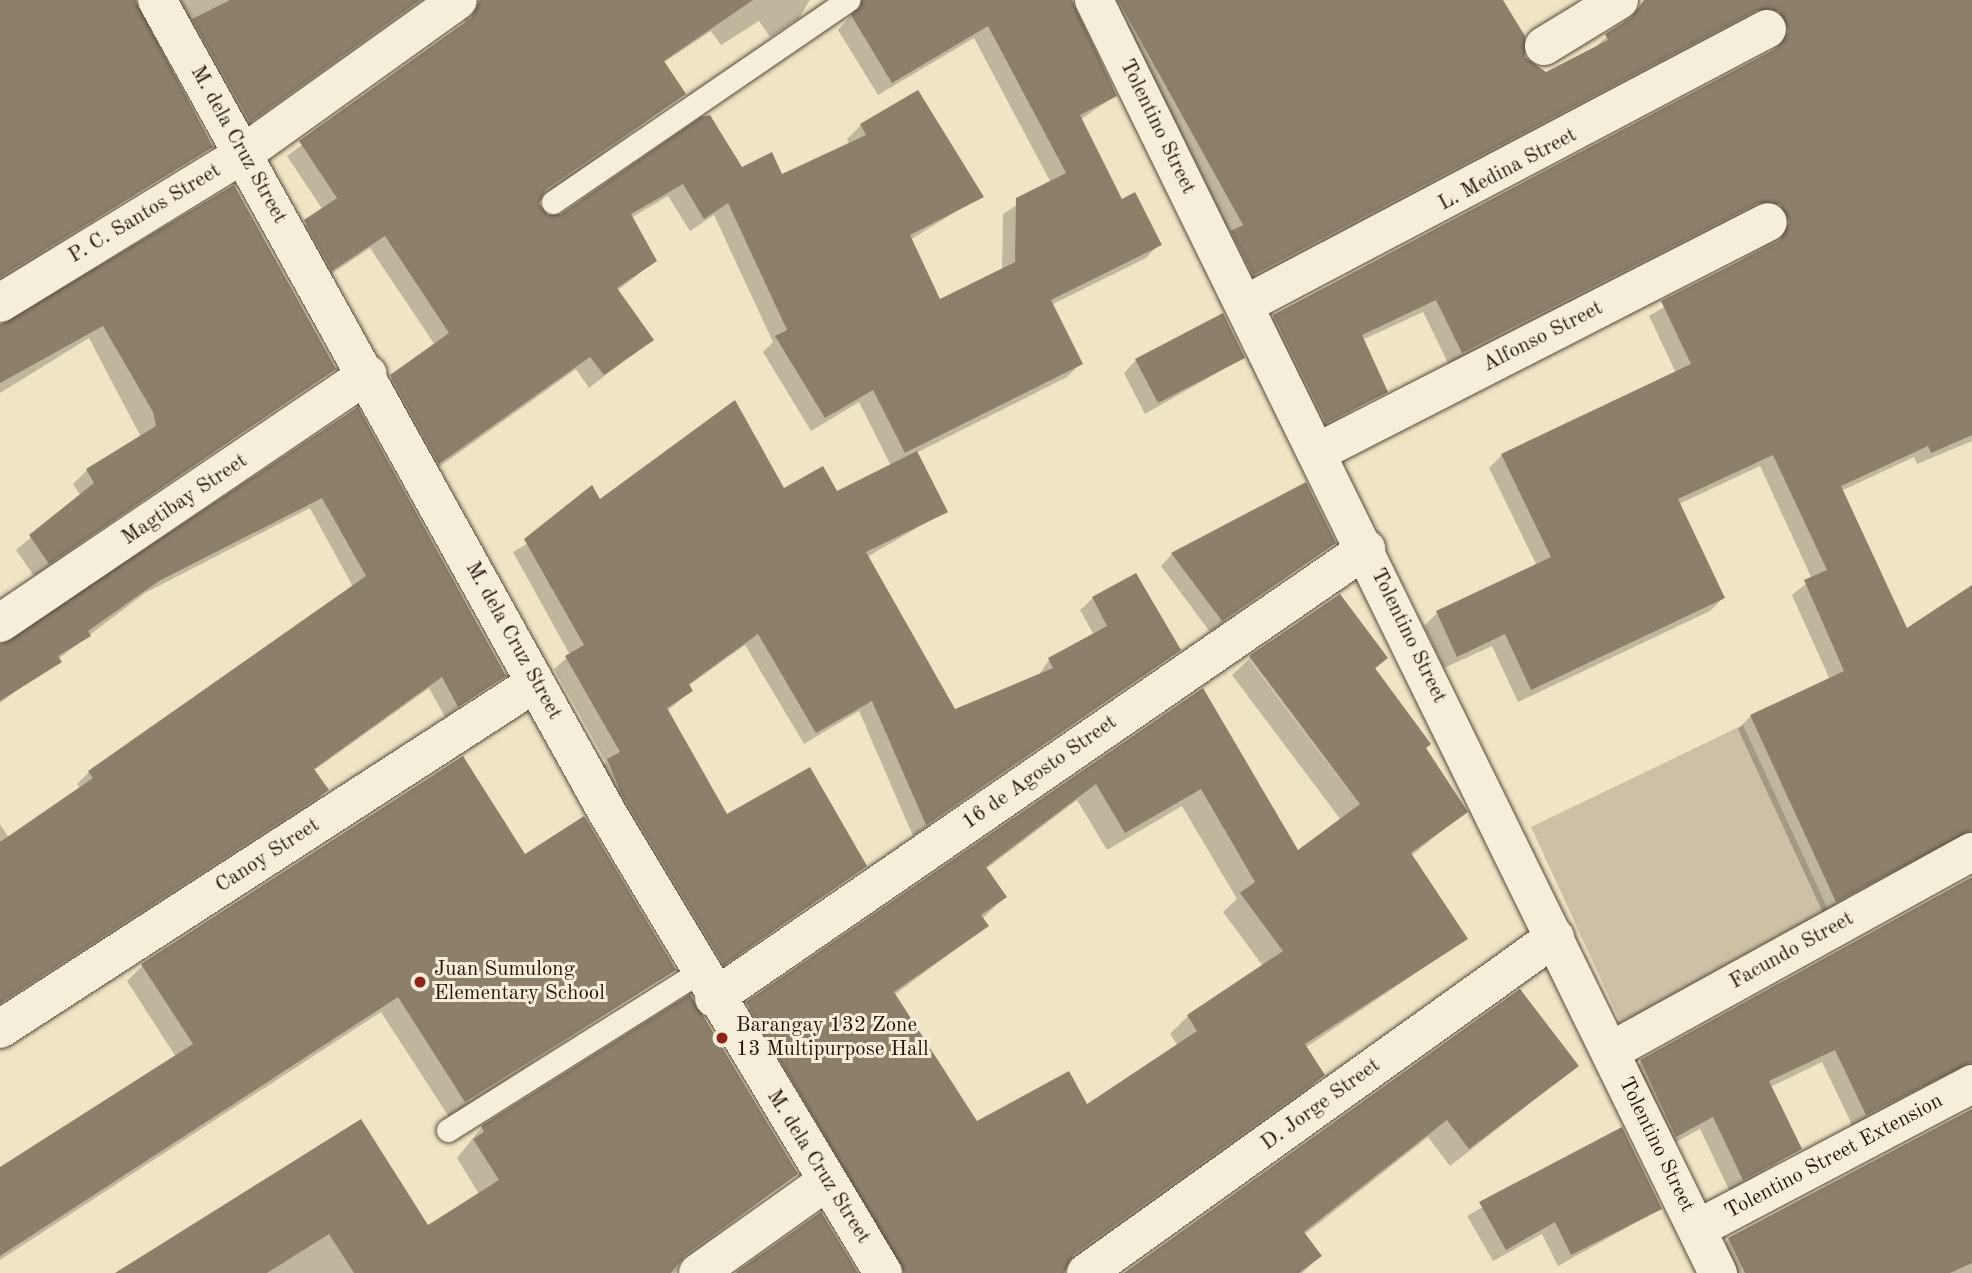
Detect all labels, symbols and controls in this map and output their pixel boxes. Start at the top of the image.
street label: Tolentino Street [1113,55,1201,199]
street label: M. dela Cruz Street [184,62,292,228]
street label: L. Medina Street [1435,123,1581,217]
street label: P. C. Santos Street [64,159,226,269]
street label: Alfonso Street [1479,296,1607,378]
street label: Magtibay Street [118,449,252,551]
street label: M. dela Cruz Street [459,558,567,724]
street label: Tolentino Street [1364,564,1452,708]
street label: 16 de Agosto Street [958,710,1122,836]
street label: Canoy Street [211,813,325,899]
street label: Facundo Street [1726,907,1858,995]
place label: Juan Sumulong Elementary School [434,957,605,1007]
marker: Juan Sumulong Elementary School [412,974,428,990]
place label: Barangay 132 Zone 13 Multipurpose Hall [736,1013,929,1063]
marker: Barangay 132 Zone 13 Multipurpose Hall [714,1030,730,1046]
street label: D. Jorge Street [1257,1053,1385,1157]
street label: Tolentino Street [1612,1073,1700,1217]
street label: M. dela Cruz Street [761,1085,875,1249]
street label: Tolentino Street Extension [1721,1089,1947,1225]

